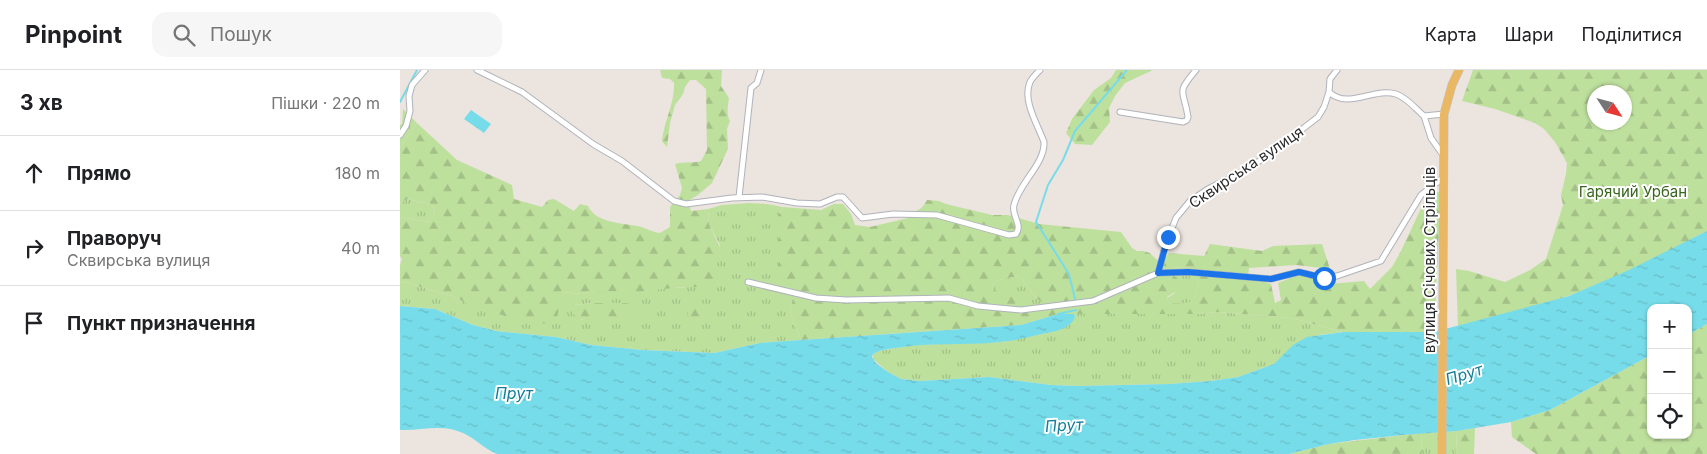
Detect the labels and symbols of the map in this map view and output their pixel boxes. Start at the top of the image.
north arrow [1587,85,1632,130]
street label: Сквирська вулиця [1185,122,1307,212]
street label: вулиця Січових Стрільців [1420,167,1439,353]
park label: Гарячий Урбан [1579,182,1687,201]
route end [1157,226,1180,249]
route start [1313,267,1336,290]
water label: Прут [1443,358,1487,389]
water label: Прут [495,383,535,403]
water label: Прут [1044,414,1085,436]

